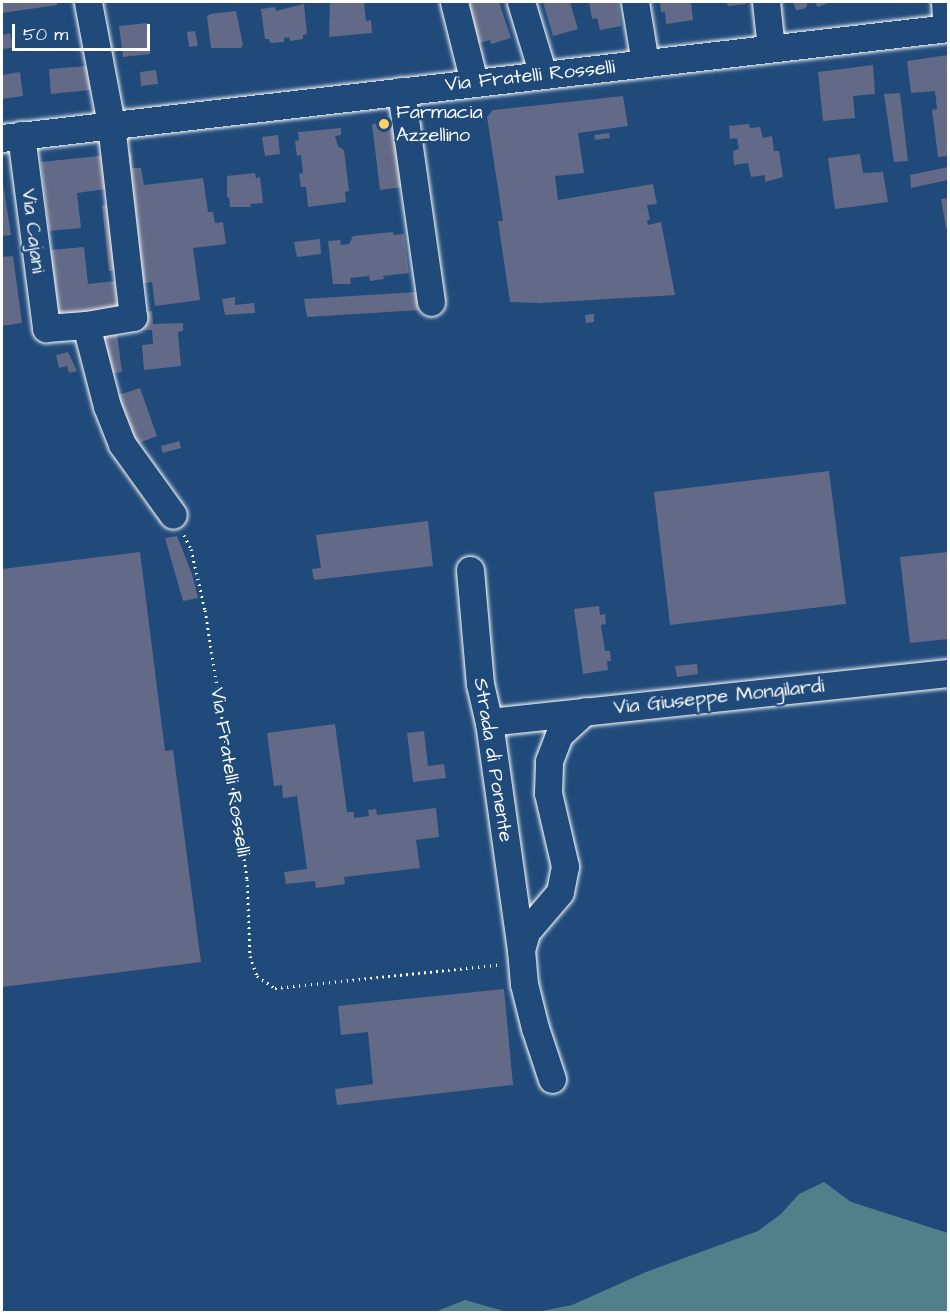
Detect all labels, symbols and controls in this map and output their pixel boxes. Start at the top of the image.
scale bar [15,12,153,50]
text: 50 m [23,22,68,47]
street label: Via Fratelli Rosselli [444,55,616,97]
place label: Farmacia Azzellino [396,100,483,147]
marker: Farmacia Azzellino [377,117,391,131]
street label: Via Cajani [16,187,50,275]
street label: Via Giuseppe Mongilardi [613,674,825,720]
street label: Strada di Ponente [468,676,518,844]
street label: Via Fratelli Rosselli [205,686,255,858]

